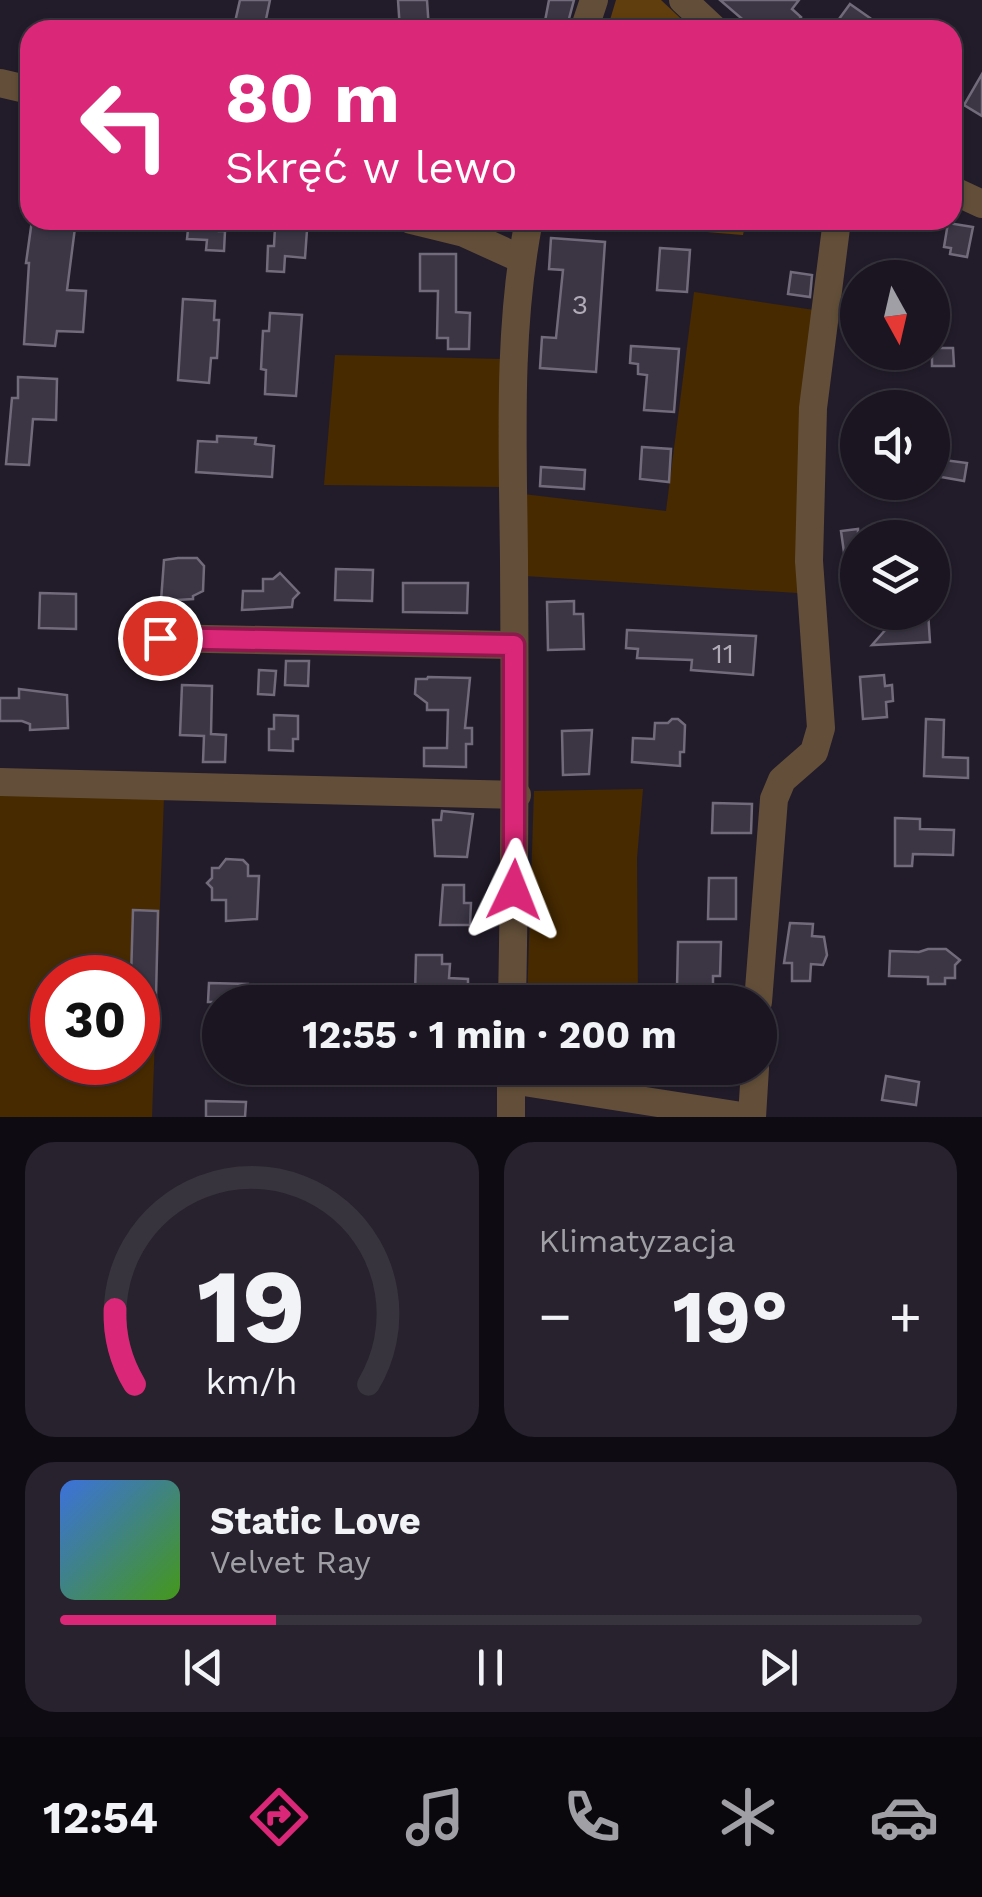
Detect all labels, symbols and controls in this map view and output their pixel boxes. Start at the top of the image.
text: 80 m [225,57,400,139]
icon: left [60,60,190,190]
text: Skręć w lewo [225,141,518,194]
north arrow [840,260,950,370]
map controls [840,260,950,630]
house number: 3 [572,288,588,321]
button: sound [840,390,950,500]
button: layers [840,520,950,630]
pin [118,596,203,681]
icon: arrive [133,611,188,666]
house number: 11 [712,637,734,670]
position arrow [462,838,566,942]
speed limit sign: 30 [30,955,160,1085]
text: 12:55 · 1 min · 200 m [302,1013,677,1057]
text: Klimatyzacja [539,1222,735,1260]
text: 19 [197,1245,306,1367]
text: 19° [672,1272,788,1360]
text: − [539,1284,572,1348]
text: + [889,1284,922,1348]
text: km/h [206,1361,298,1403]
text: Static Love [210,1499,421,1543]
text: Velvet Ray [210,1543,371,1581]
icon: previous [176,1640,231,1695]
icon: pause [463,1640,518,1695]
icon: next [751,1640,806,1695]
icon: directions [244,1782,314,1852]
icon: music [400,1782,470,1852]
icon: phone [557,1782,627,1852]
icon: climate [713,1782,783,1852]
icon: car [869,1782,939,1852]
text: 12:54 [43,1791,158,1844]

